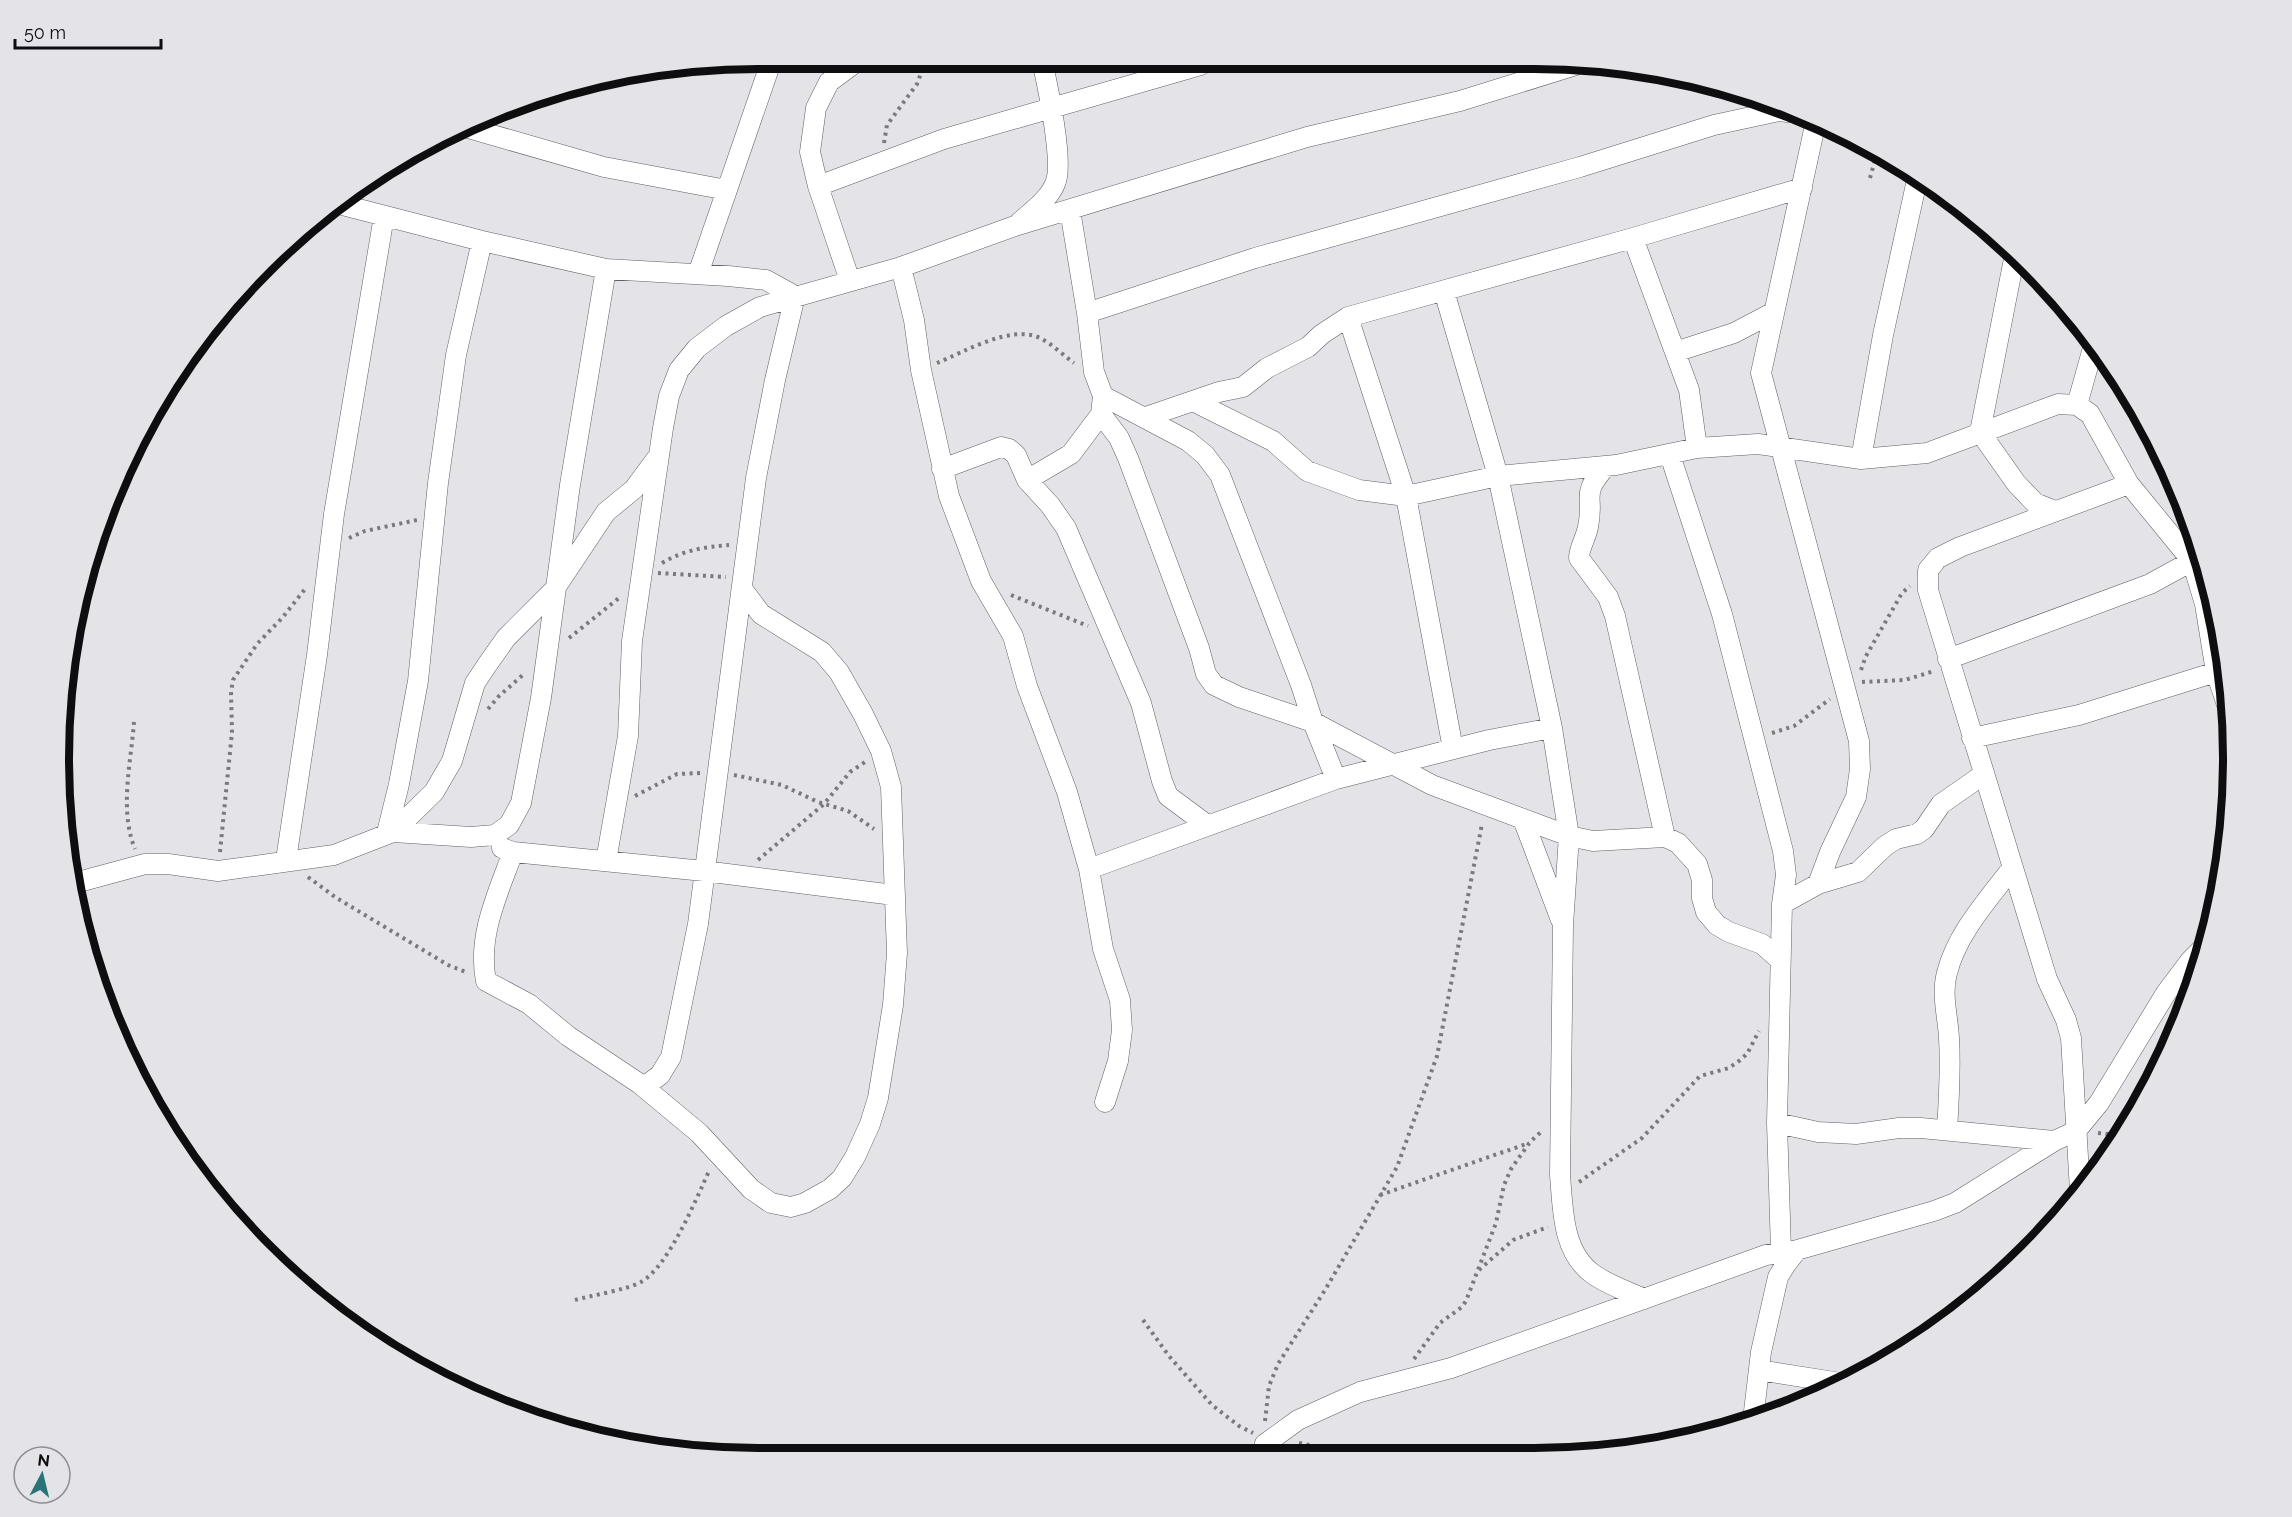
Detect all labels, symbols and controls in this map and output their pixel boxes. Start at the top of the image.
scale bar [15,12,160,50]
text: 50 m [24,22,66,43]
north arrow [12,1445,72,1505]
text: N [37,1450,51,1471]

